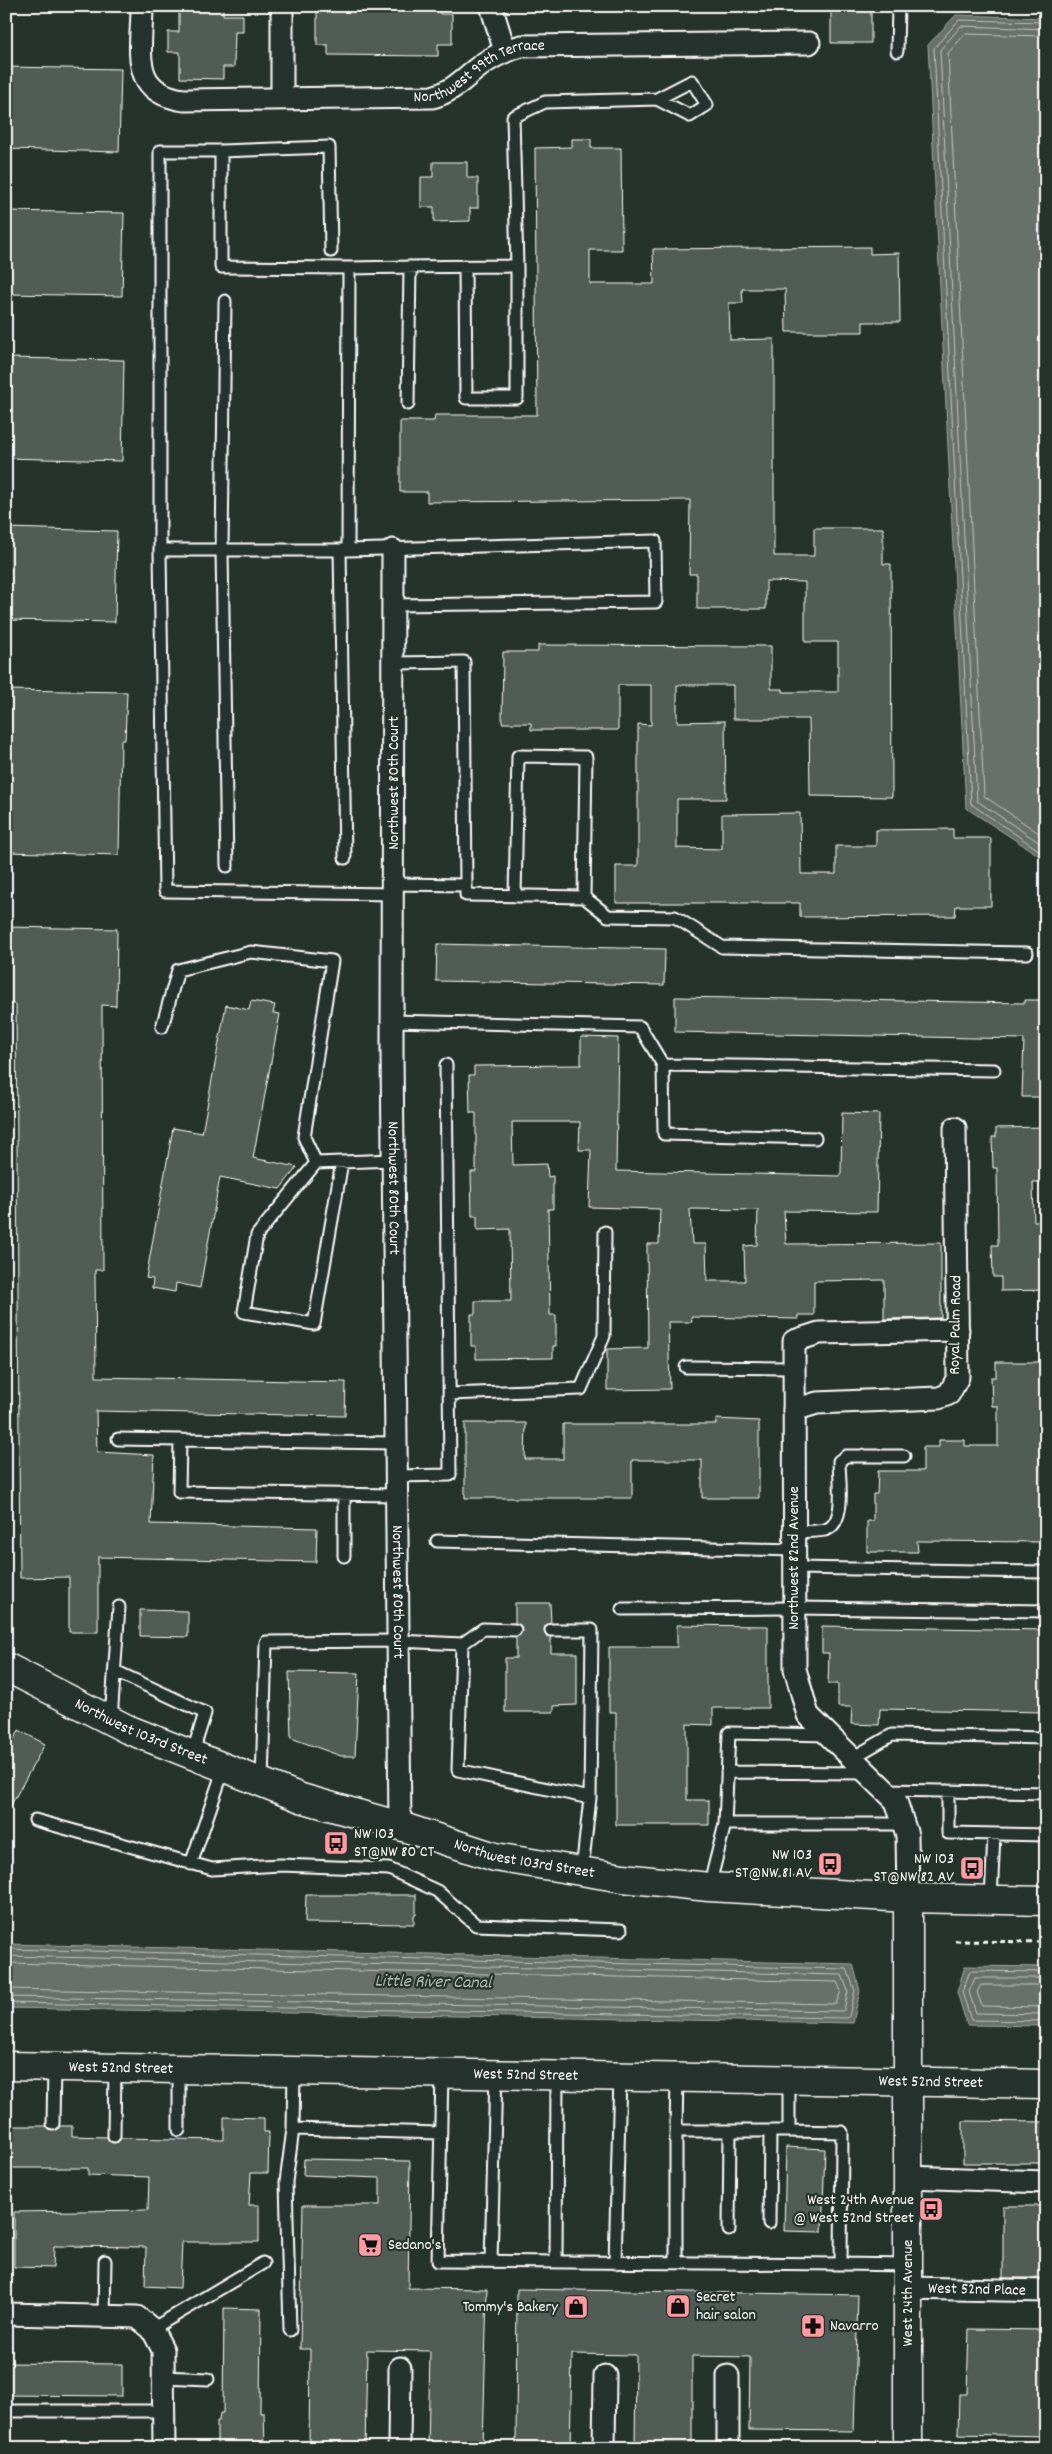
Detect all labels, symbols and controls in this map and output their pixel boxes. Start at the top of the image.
street label: Northwest 99th Terrace [413,34,545,109]
street label: Northwest 80th Court [383,716,406,850]
street label: Northwest 80th Court [381,1121,406,1255]
street label: Royal Palm Road [944,1275,968,1375]
street label: Northwest 82nd Avenue [783,1486,806,1630]
street label: Northwest 80th Court [385,1525,410,1659]
street label: Northwest 103rd Street [70,1692,211,1771]
place label: NW 103 ST@NW 80 CT [354,1823,435,1864]
bus stop icon: NW 103 ST@NW 80 CT [323,1830,349,1856]
street label: Northwest 103rd Street [451,1833,596,1885]
place label: NW 103 ST@NW 81 AV [735,1844,812,1885]
place label: NW 103 ST@NW 82 AV [873,1848,954,1889]
bus stop icon: NW 103 ST@NW 81 AV [817,1851,843,1877]
bus stop icon: NW 103 ST@NW 82 AV [959,1855,985,1881]
water label: Little River Canal [374,1969,493,1997]
street label: West 52nd Street [69,2056,174,2080]
street label: West 52nd Street [473,2063,578,2087]
street label: West 52nd Street [878,2070,983,2094]
place label: West 24th Avenue @ West 52nd Street [793,2189,914,2230]
bus stop icon: West 24th Avenue @ West 52nd Street [918,2196,944,2222]
supermarket icon: Sedano's [357,2232,383,2258]
place label: Sedano's [388,2234,442,2257]
street label: West 24th Avenue [897,2240,920,2346]
street label: West 52nd Place [928,2277,1026,2302]
place label: Secret hair salon [696,2286,756,2327]
shop icon: Secret hair salon [665,2293,691,2319]
shop icon: Tommy's Bakery [563,2294,589,2320]
place label: Tommy's Bakery [463,2296,559,2319]
pharmacy icon: Navarro [800,2313,826,2339]
place label: Navarro [830,2315,879,2338]

